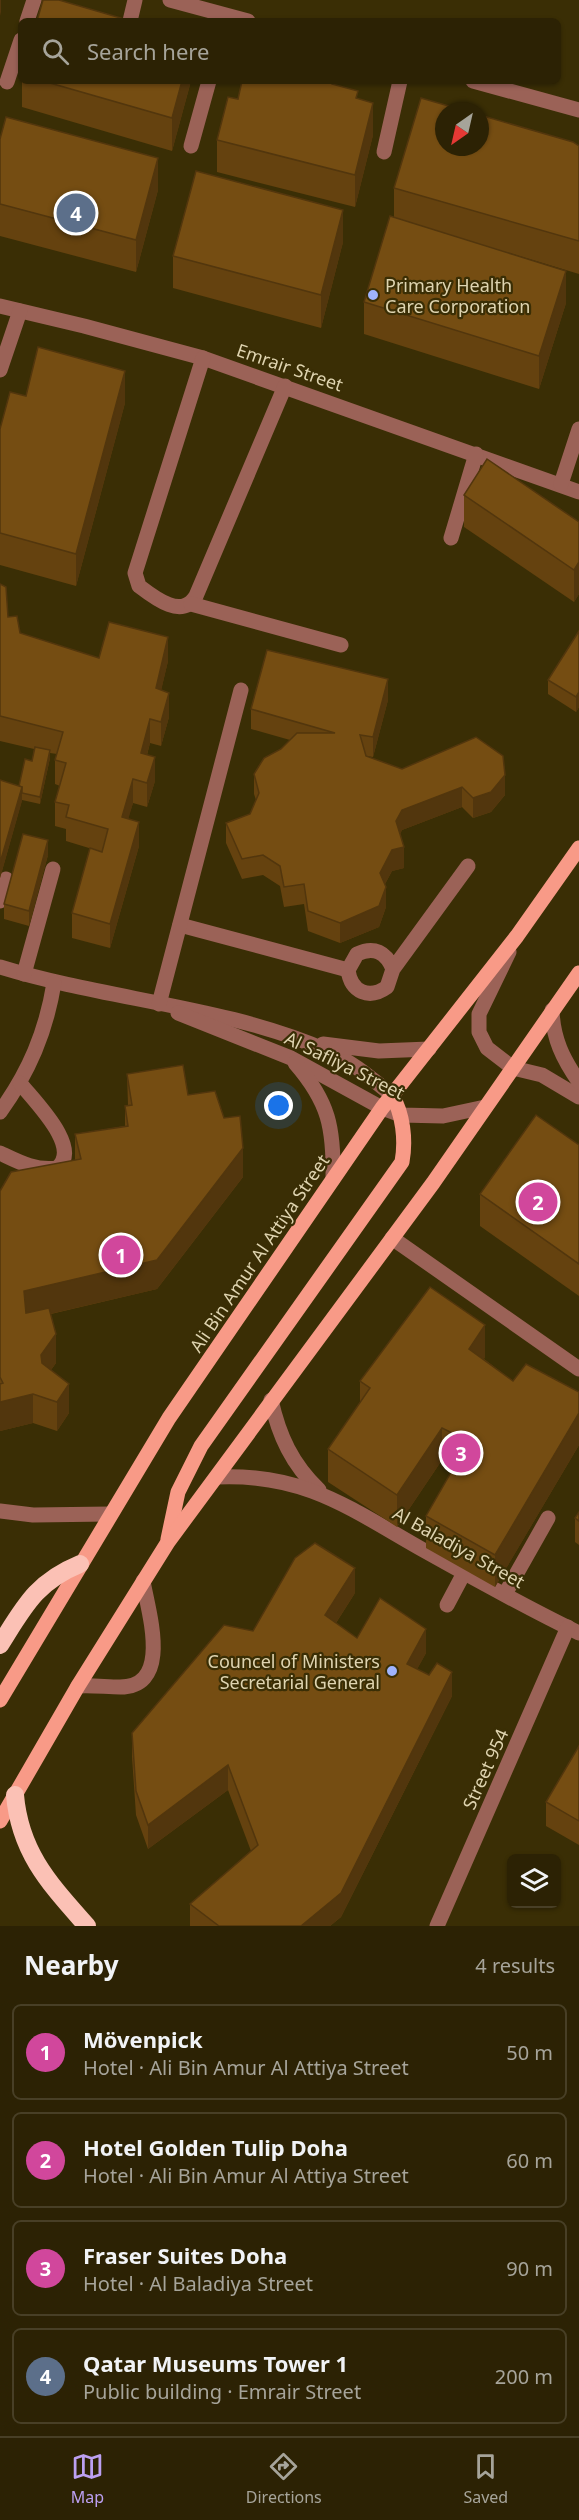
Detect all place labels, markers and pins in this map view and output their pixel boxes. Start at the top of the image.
pin: 4 [56,190,96,236]
place label: Primary Health Care Corporation [385,273,530,318]
marker: Primary Health Care Corporation [366,288,380,302]
pin: 2 [518,1180,558,1224]
pin: 1 [102,1232,140,1278]
pin: 3 [442,1430,480,1476]
place label: Councel of Ministers Secretarial General [208,1649,380,1694]
marker: Councel of Ministers Secretarial General [385,1664,399,1678]

